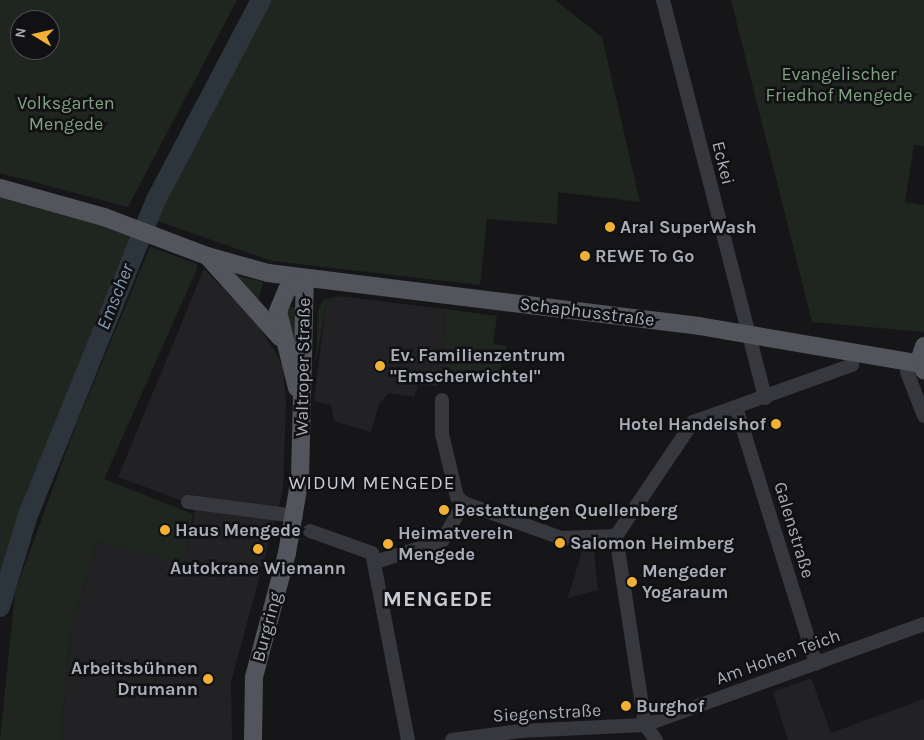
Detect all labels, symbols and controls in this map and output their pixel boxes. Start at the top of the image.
north arrow [10,10,60,60]
text: N [11,26,30,39]
park label: Evangelischer Friedhof Mengede [765,64,913,106]
park label: Volksgarten Mengede [17,93,115,136]
street label: Eckei [707,139,739,187]
place label: Aral SuperWash [620,216,757,238]
marker: Aral SuperWash [604,221,616,233]
place label: REWE To Go [595,245,694,267]
marker: REWE To Go [579,250,591,262]
water label: Emscher [93,261,139,333]
street label: Schaphusstraße [518,293,656,331]
street label: Waltroper Straße [291,298,315,436]
place label: Ev. Familienzentrum "Emscherwichtel" [390,345,566,388]
marker: Ev. Familienzentrum "Emscherwichtel" [374,360,386,372]
place label: Hotel Handelshof [618,413,766,435]
marker: Hotel Handelshof [770,418,782,430]
district label: WIDUM MENGEDE [287,473,457,495]
street label: Galenstraße [769,479,819,581]
place label: Bestattungen Quellenberg [454,499,678,521]
marker: Bestattungen Quellenberg [438,504,450,516]
place label: Haus Mengede [175,519,301,541]
place label: Heimatverein Mengede [398,523,513,566]
marker: Haus Mengede [159,524,171,536]
place label: Salomon Heimberg [570,532,734,554]
marker: Salomon Heimberg [554,537,566,549]
marker: Heimatverein Mengede [382,538,394,550]
marker: Autokrane Wiemann [252,543,264,555]
place label: Autokrane Wiemann [170,557,346,579]
place label: Mengeder Yogaraum [642,561,728,604]
marker: Mengeder Yogaraum [626,576,638,588]
district label: MENGEDE [382,587,494,613]
street label: Burgring [247,590,287,664]
street label: Am Hohen Teich [713,624,843,690]
place label: Arbeitsbühnen Drumann [71,658,198,701]
marker: Arbeitsbühnen Drumann [202,673,214,685]
place label: Burghof [636,695,704,717]
street label: Siegenstraße [492,699,602,727]
marker: Burghof [620,700,632,712]

